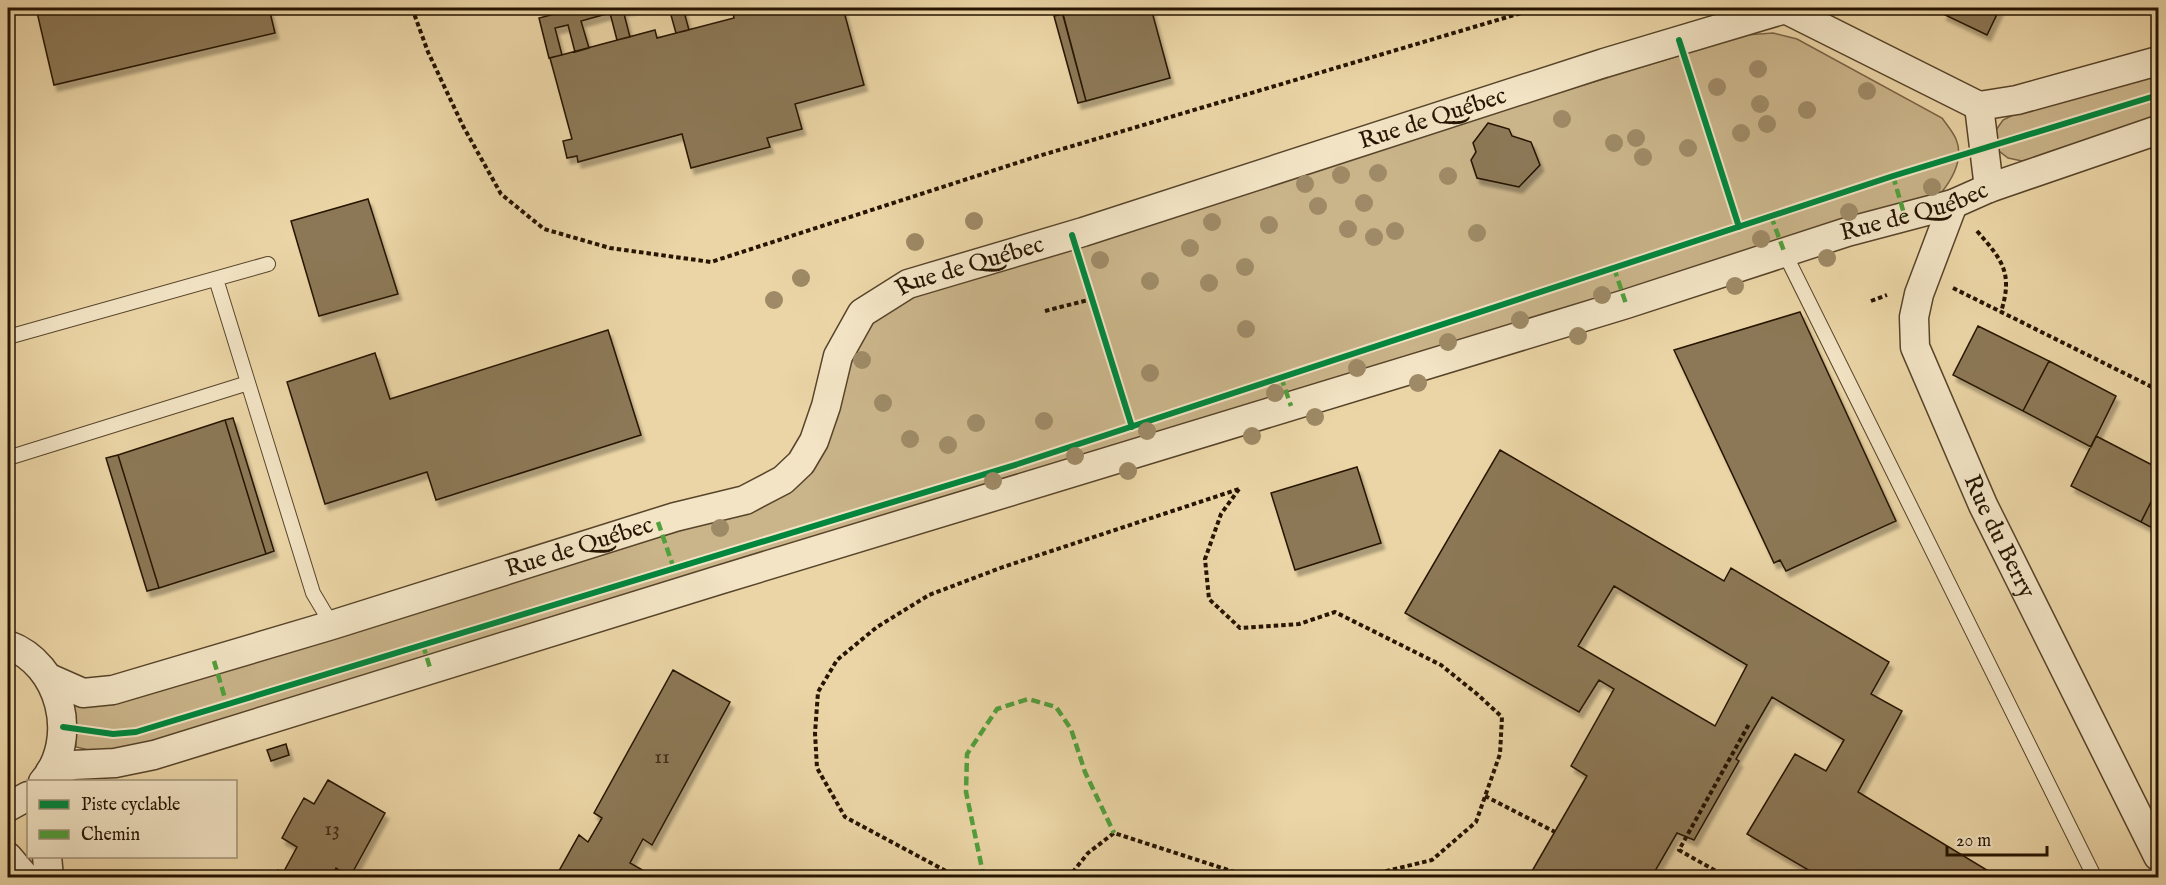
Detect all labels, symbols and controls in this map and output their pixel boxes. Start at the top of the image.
street label: Rue de Québec [1355,80,1510,157]
street label: Rue de Québec [1837,175,1993,249]
street label: Rue de Québec [889,229,1048,304]
street label: Rue du Berry [1956,470,2043,603]
street label: Rue de Québec [502,509,657,585]
house number: 11 [654,744,670,771]
legend [27,780,237,858]
text: Piste cyclable [81,794,180,817]
house number: 13 [324,816,340,843]
scale bar [1947,819,2048,857]
text: Chemin [81,824,140,847]
text: 20 m [1956,830,1991,853]

